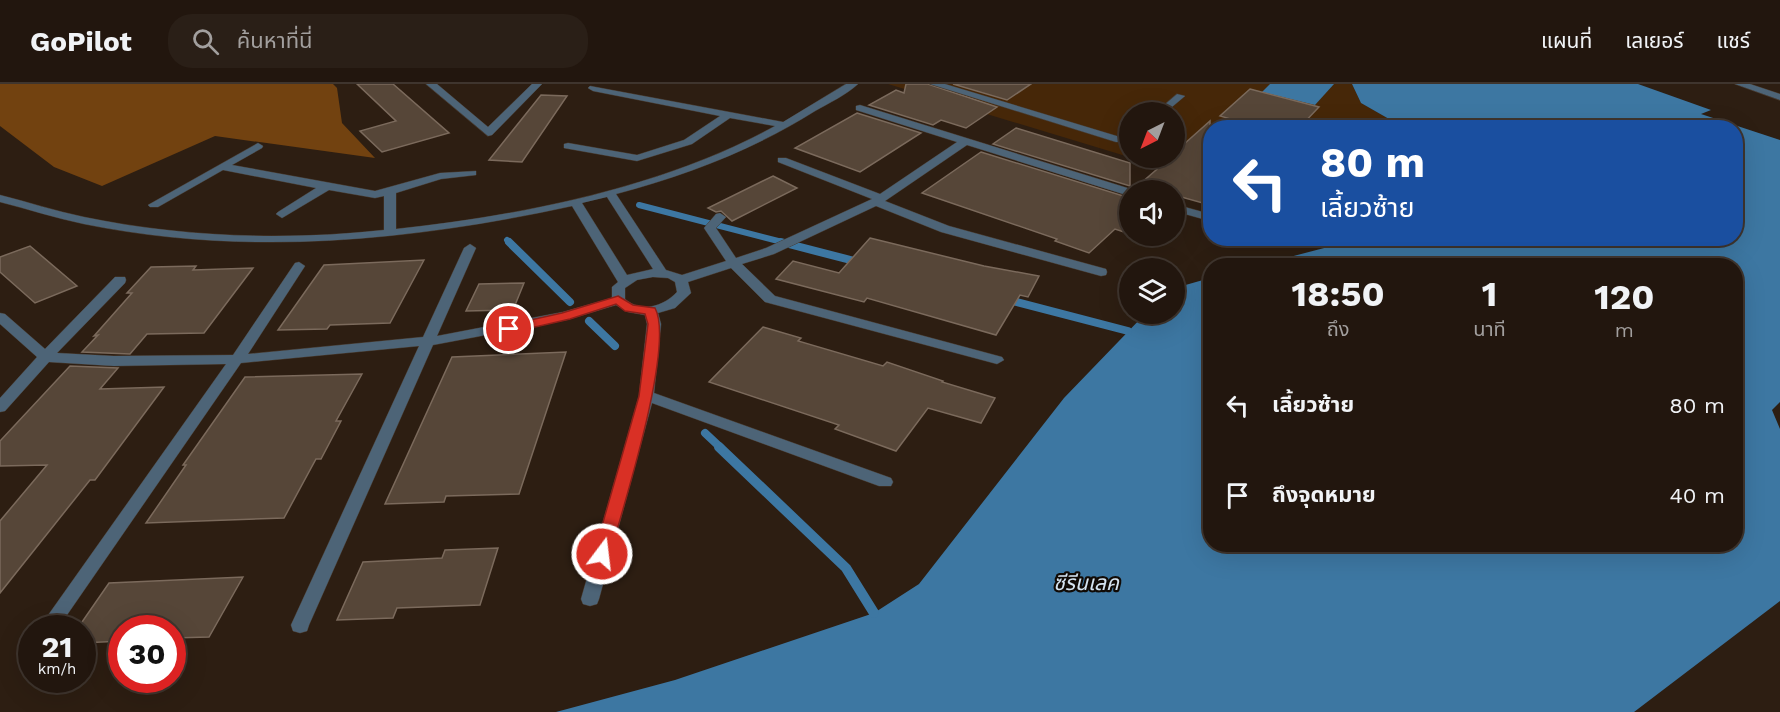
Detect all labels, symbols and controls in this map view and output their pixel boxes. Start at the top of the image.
search box [168,14,588,68]
text: GoPilot [30,25,132,58]
icon: search [189,25,222,58]
text: ค้นหาที่นี่ [237,28,313,53]
text: แผนที่ [1541,28,1592,53]
text: เลเยอร์ [1625,28,1684,53]
text: แชร์ [1717,28,1750,53]
north arrow [1119,102,1185,168]
map controls [1119,102,1185,324]
text: 80 m [1320,138,1425,187]
icon: left [1221,144,1299,222]
button: sound [1119,180,1185,246]
text: เลี้ยวซ้าย [1320,192,1414,224]
button: layers [1119,258,1185,324]
text: 18:50 [1292,273,1385,315]
text: 1 [1482,273,1497,315]
text: 120 [1594,276,1654,318]
pin [483,303,534,354]
icon: arrive [492,312,525,345]
text: ถึง [1327,317,1349,341]
text: นาที [1473,317,1506,341]
text: m [1615,318,1634,342]
icon: left [1221,389,1254,422]
text: เลี้ยวซ้าย [1272,392,1354,417]
text: 80 m [1669,393,1725,418]
icon: arrive [1221,479,1254,512]
text: ถึงจุดหมาย [1272,482,1376,507]
text: 40 m [1669,483,1725,508]
position arrow [570,522,634,586]
water label: ซีรีนเลค [1053,570,1120,595]
speed limit sign: 30 [108,615,186,693]
text: 21 [42,629,72,664]
text: km/h [38,660,76,678]

